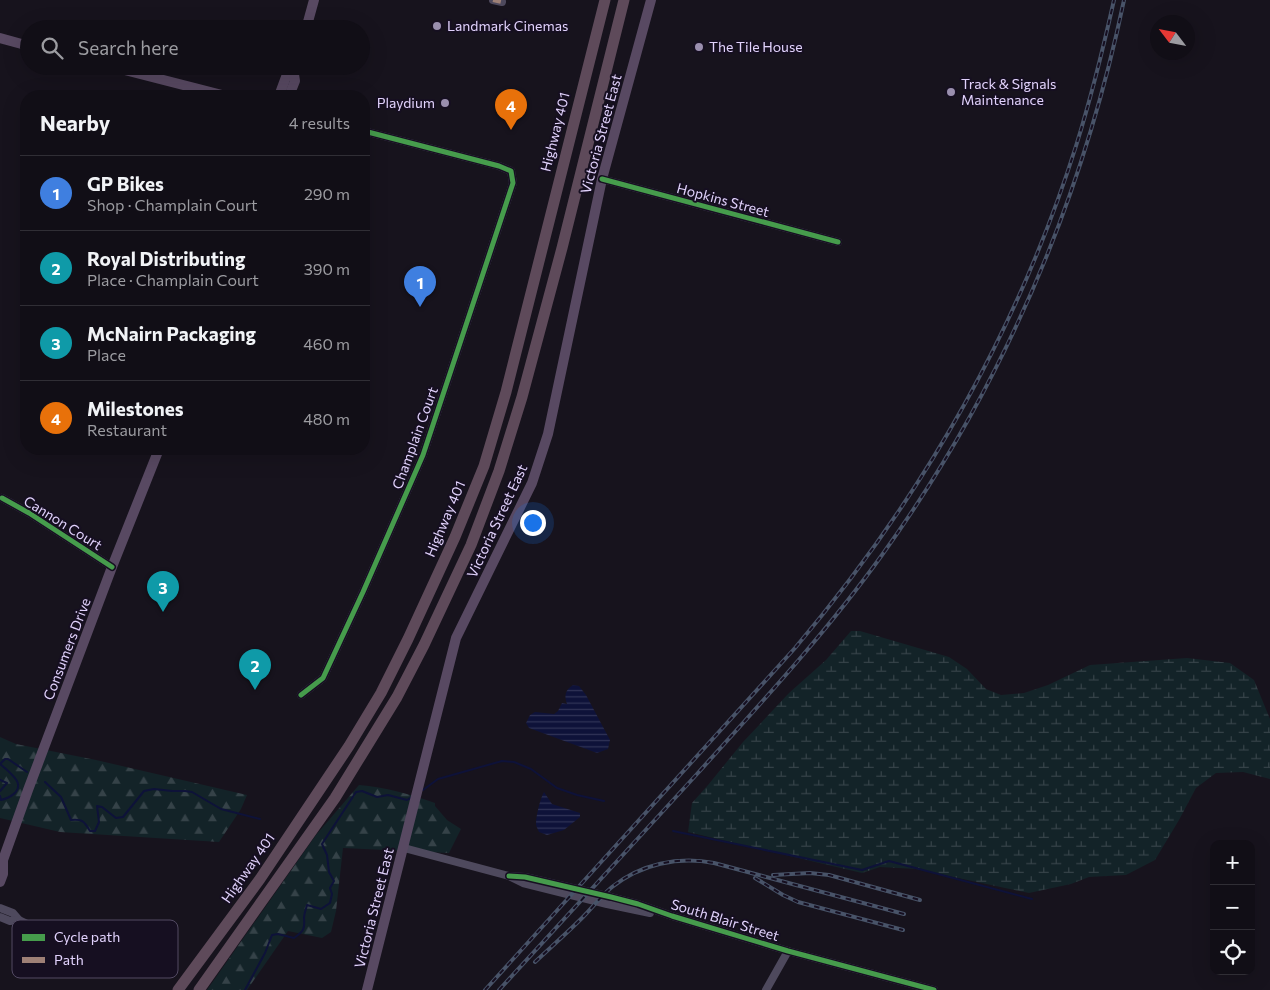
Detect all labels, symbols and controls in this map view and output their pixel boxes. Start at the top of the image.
north arrow [1150,15,1195,60]
place label: Landmark Cinemas [447,17,568,34]
search box [20,20,370,75]
marker: Landmark Cinemas [431,20,443,32]
icon: search [38,34,66,62]
text: Search here [78,36,178,59]
place label: The Tile House [709,38,803,55]
marker: The Tile House [693,41,705,53]
street label: Victoria Street East [576,72,625,196]
place label: Track & Signals Maintenance [961,75,1056,108]
marker: Track & Signals Maintenance [945,86,957,98]
pin: 4 [495,89,527,130]
street label: Highway 401 [536,90,573,173]
place label: Playdium [377,94,435,111]
marker: Playdium [439,97,451,109]
text: Nearby [40,110,110,135]
text: 4 results [289,113,350,132]
text: GP Bikes [87,172,164,195]
street label: Hopkins Street [675,179,771,220]
text: 1 [52,184,60,203]
text: 290 m [304,184,350,203]
text: Shop · Champlain Court [87,195,258,214]
text: Royal Distributing [87,247,245,270]
text: 2 [51,259,61,278]
text: 390 m [304,259,350,278]
pin: 1 [404,266,436,307]
text: Place · Champlain Court [87,270,259,289]
text: McNairn Packaging [87,322,256,345]
text: 3 [51,334,61,353]
text: 460 m [303,334,350,353]
text: Place [87,345,126,364]
street label: Champlain Court [388,384,441,491]
text: Milestones [87,397,184,420]
text: 4 [51,409,61,428]
text: 480 m [303,409,350,428]
text: Restaurant [87,420,167,439]
street label: Victoria Street East [463,461,530,580]
street label: Highway 401 [421,478,468,560]
street label: Cannon Court [21,492,106,554]
your location [520,510,546,536]
pin: 3 [147,571,179,612]
street label: Consumers Drive [39,595,94,702]
pin: 2 [239,649,271,690]
street label: Highway 401 [217,830,278,906]
map controls [1210,840,1255,975]
button: + [1210,840,1255,885]
street label: Victoria Street East [350,846,397,970]
button: − [1210,885,1255,930]
street label: South Blair Street [669,895,782,944]
legend [12,920,178,978]
text: Cycle path [54,928,120,945]
button: locate [1210,930,1255,975]
text: Path [54,951,84,968]

